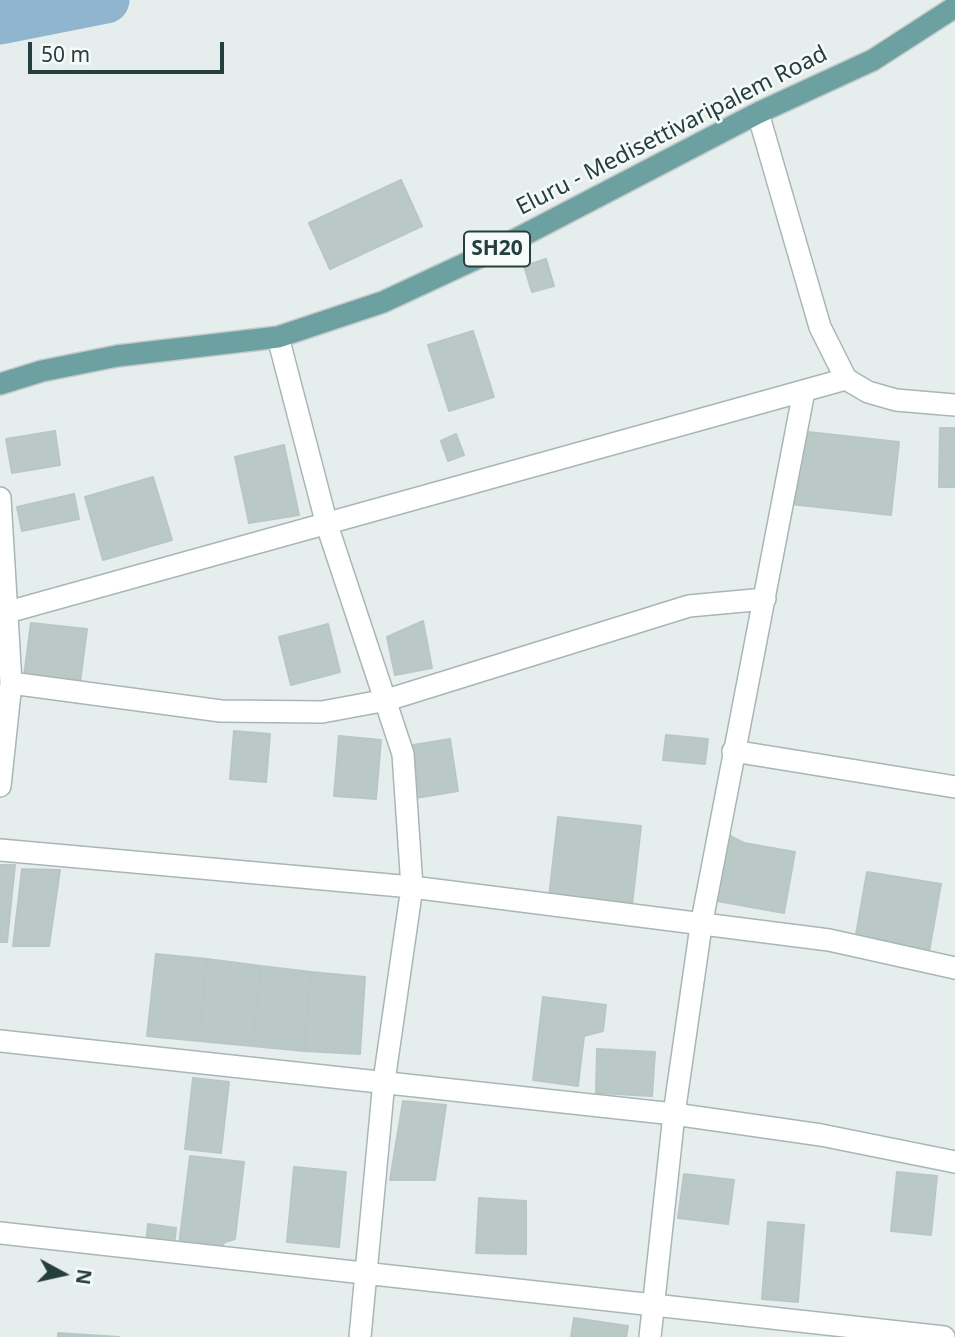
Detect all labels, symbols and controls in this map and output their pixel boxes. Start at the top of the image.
scale bar [32,28,228,72]
text: 50 m [41,40,90,68]
street label: Eluru - Medisettivaripalem Road [512,40,832,222]
road number: SH20 [464,232,530,266]
north arrow [28,1239,98,1309]
text: N [70,1267,98,1286]

